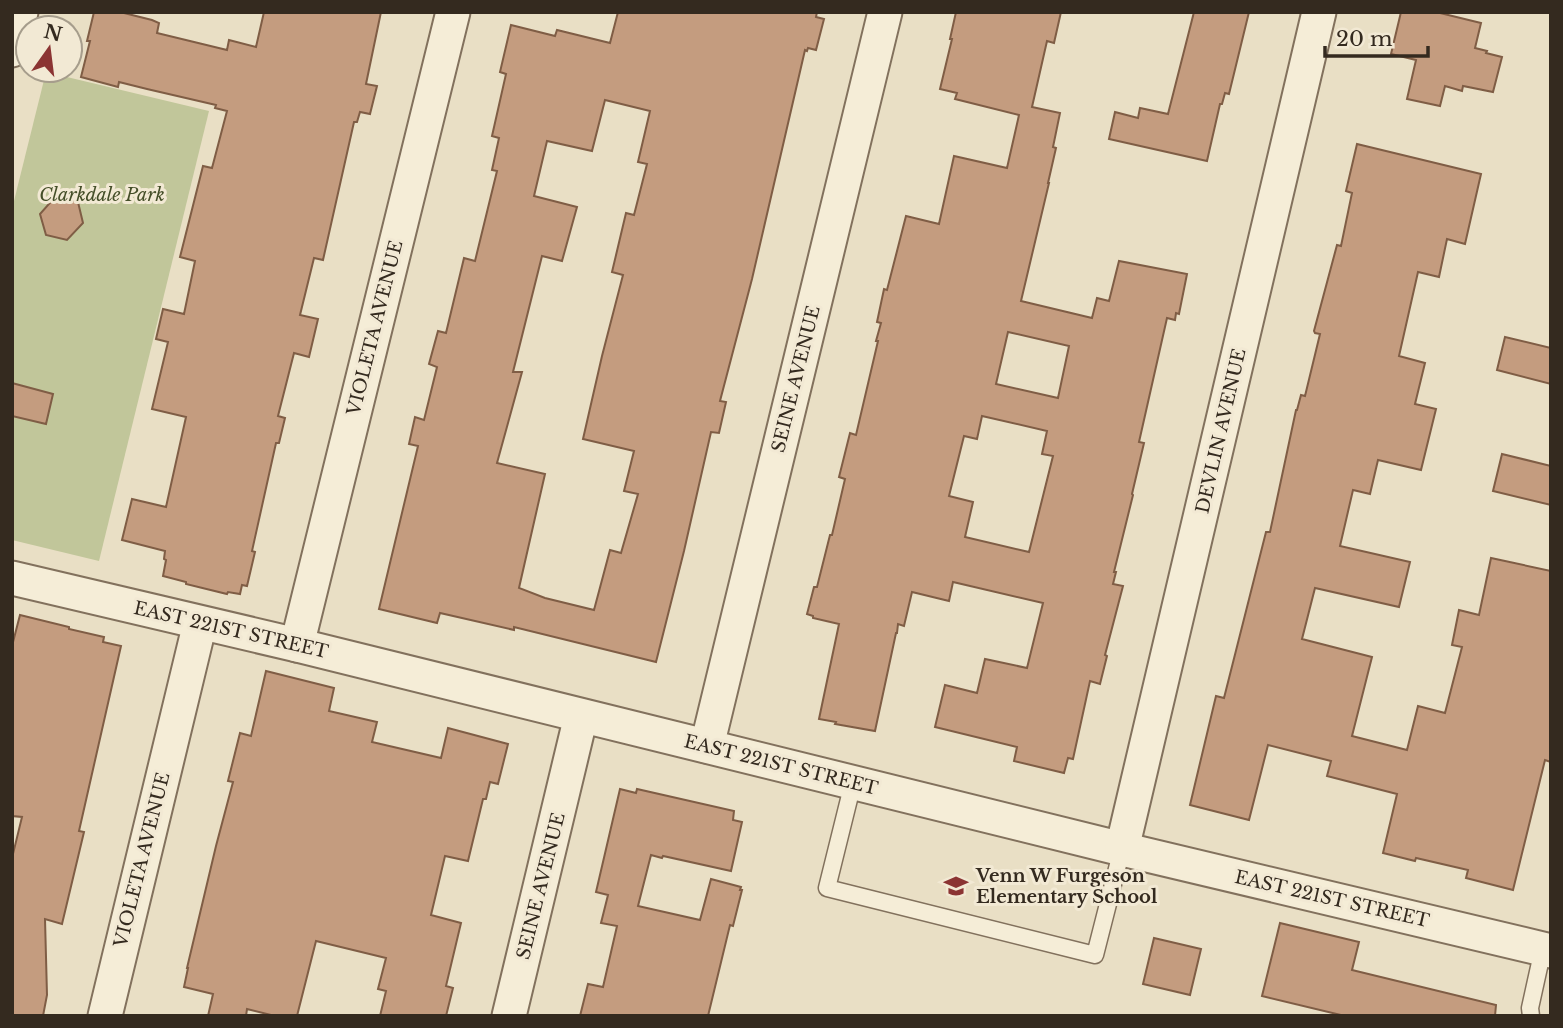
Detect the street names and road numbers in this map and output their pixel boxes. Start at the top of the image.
street label: VIOLETA AVENUE [342,238,407,419]
street label: SEINE AVENUE [767,303,825,455]
street label: DEVLIN AVENUE [1191,346,1251,516]
street label: EAST 221ST STREET [132,597,331,663]
street label: EAST 221ST STREET [682,730,881,800]
street label: VIOLETA AVENUE [109,770,174,951]
street label: SEINE AVENUE [512,810,570,962]
street label: EAST 221ST STREET [1233,866,1432,932]

